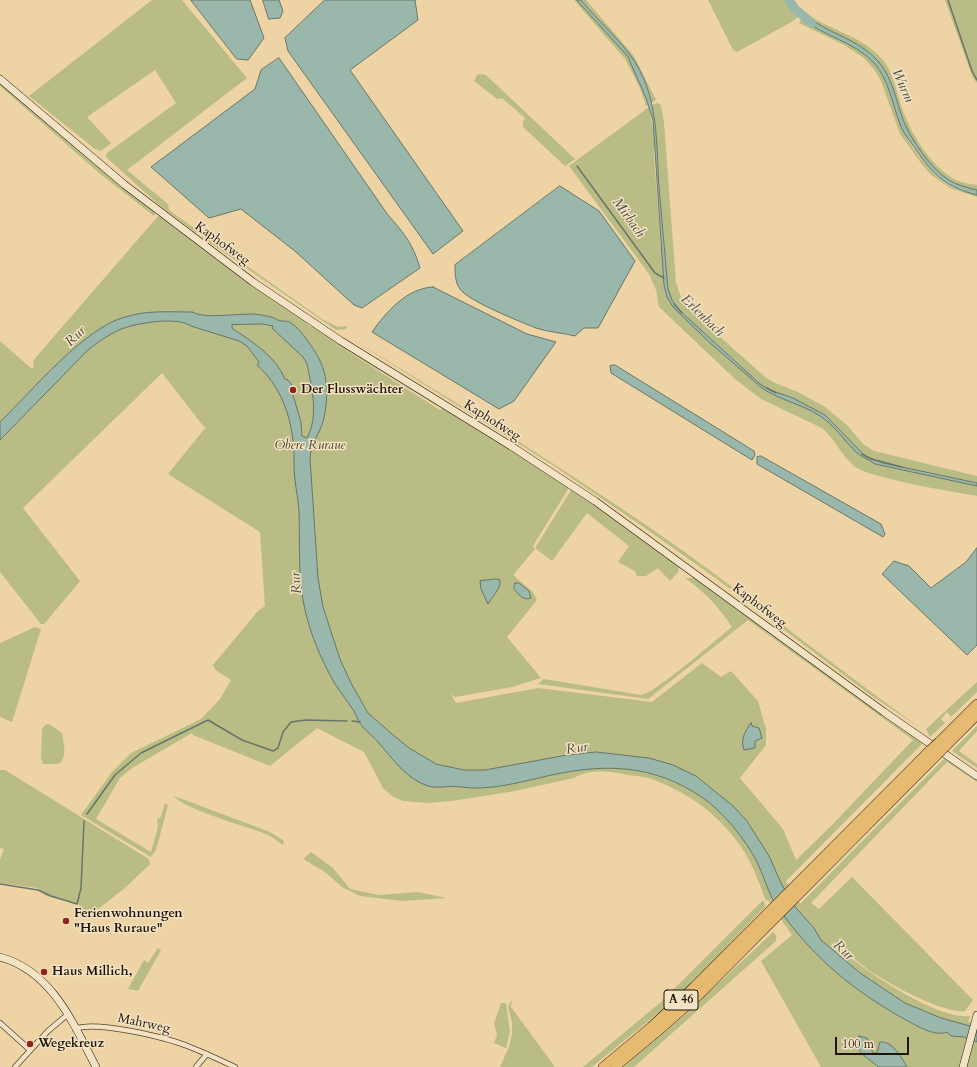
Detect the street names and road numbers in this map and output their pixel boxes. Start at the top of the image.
street label: Kaphofweg [192,219,252,269]
street label: Kaphofweg [461,397,523,445]
street label: Kaphofweg [729,581,789,631]
road number: A 46 [664,990,698,1010]
street label: Mahrweg [116,1011,172,1037]

